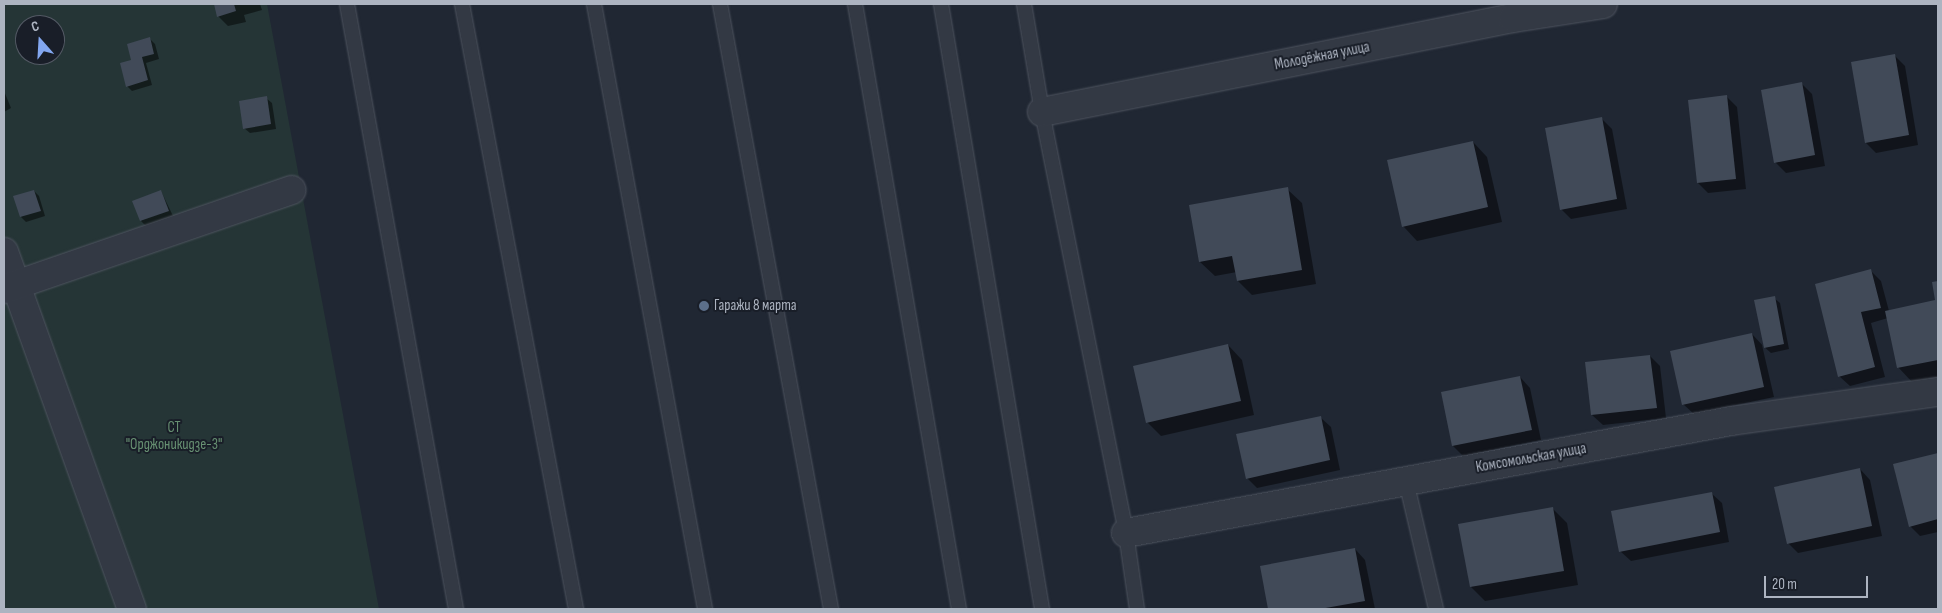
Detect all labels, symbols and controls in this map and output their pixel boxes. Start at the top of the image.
north arrow [15,15,65,65]
text: С [29,17,41,35]
street label: Молодёжная улица [1273,38,1371,74]
place label: Гаражи 8 марта [714,297,797,315]
marker: Гаражи 8 марта [698,300,710,312]
park label: СТ "Орджоникидзе-3" [126,418,222,453]
street label: Комсомольская улица [1474,439,1588,477]
scale bar [1767,566,1871,598]
text: 20 m [1772,575,1797,594]

